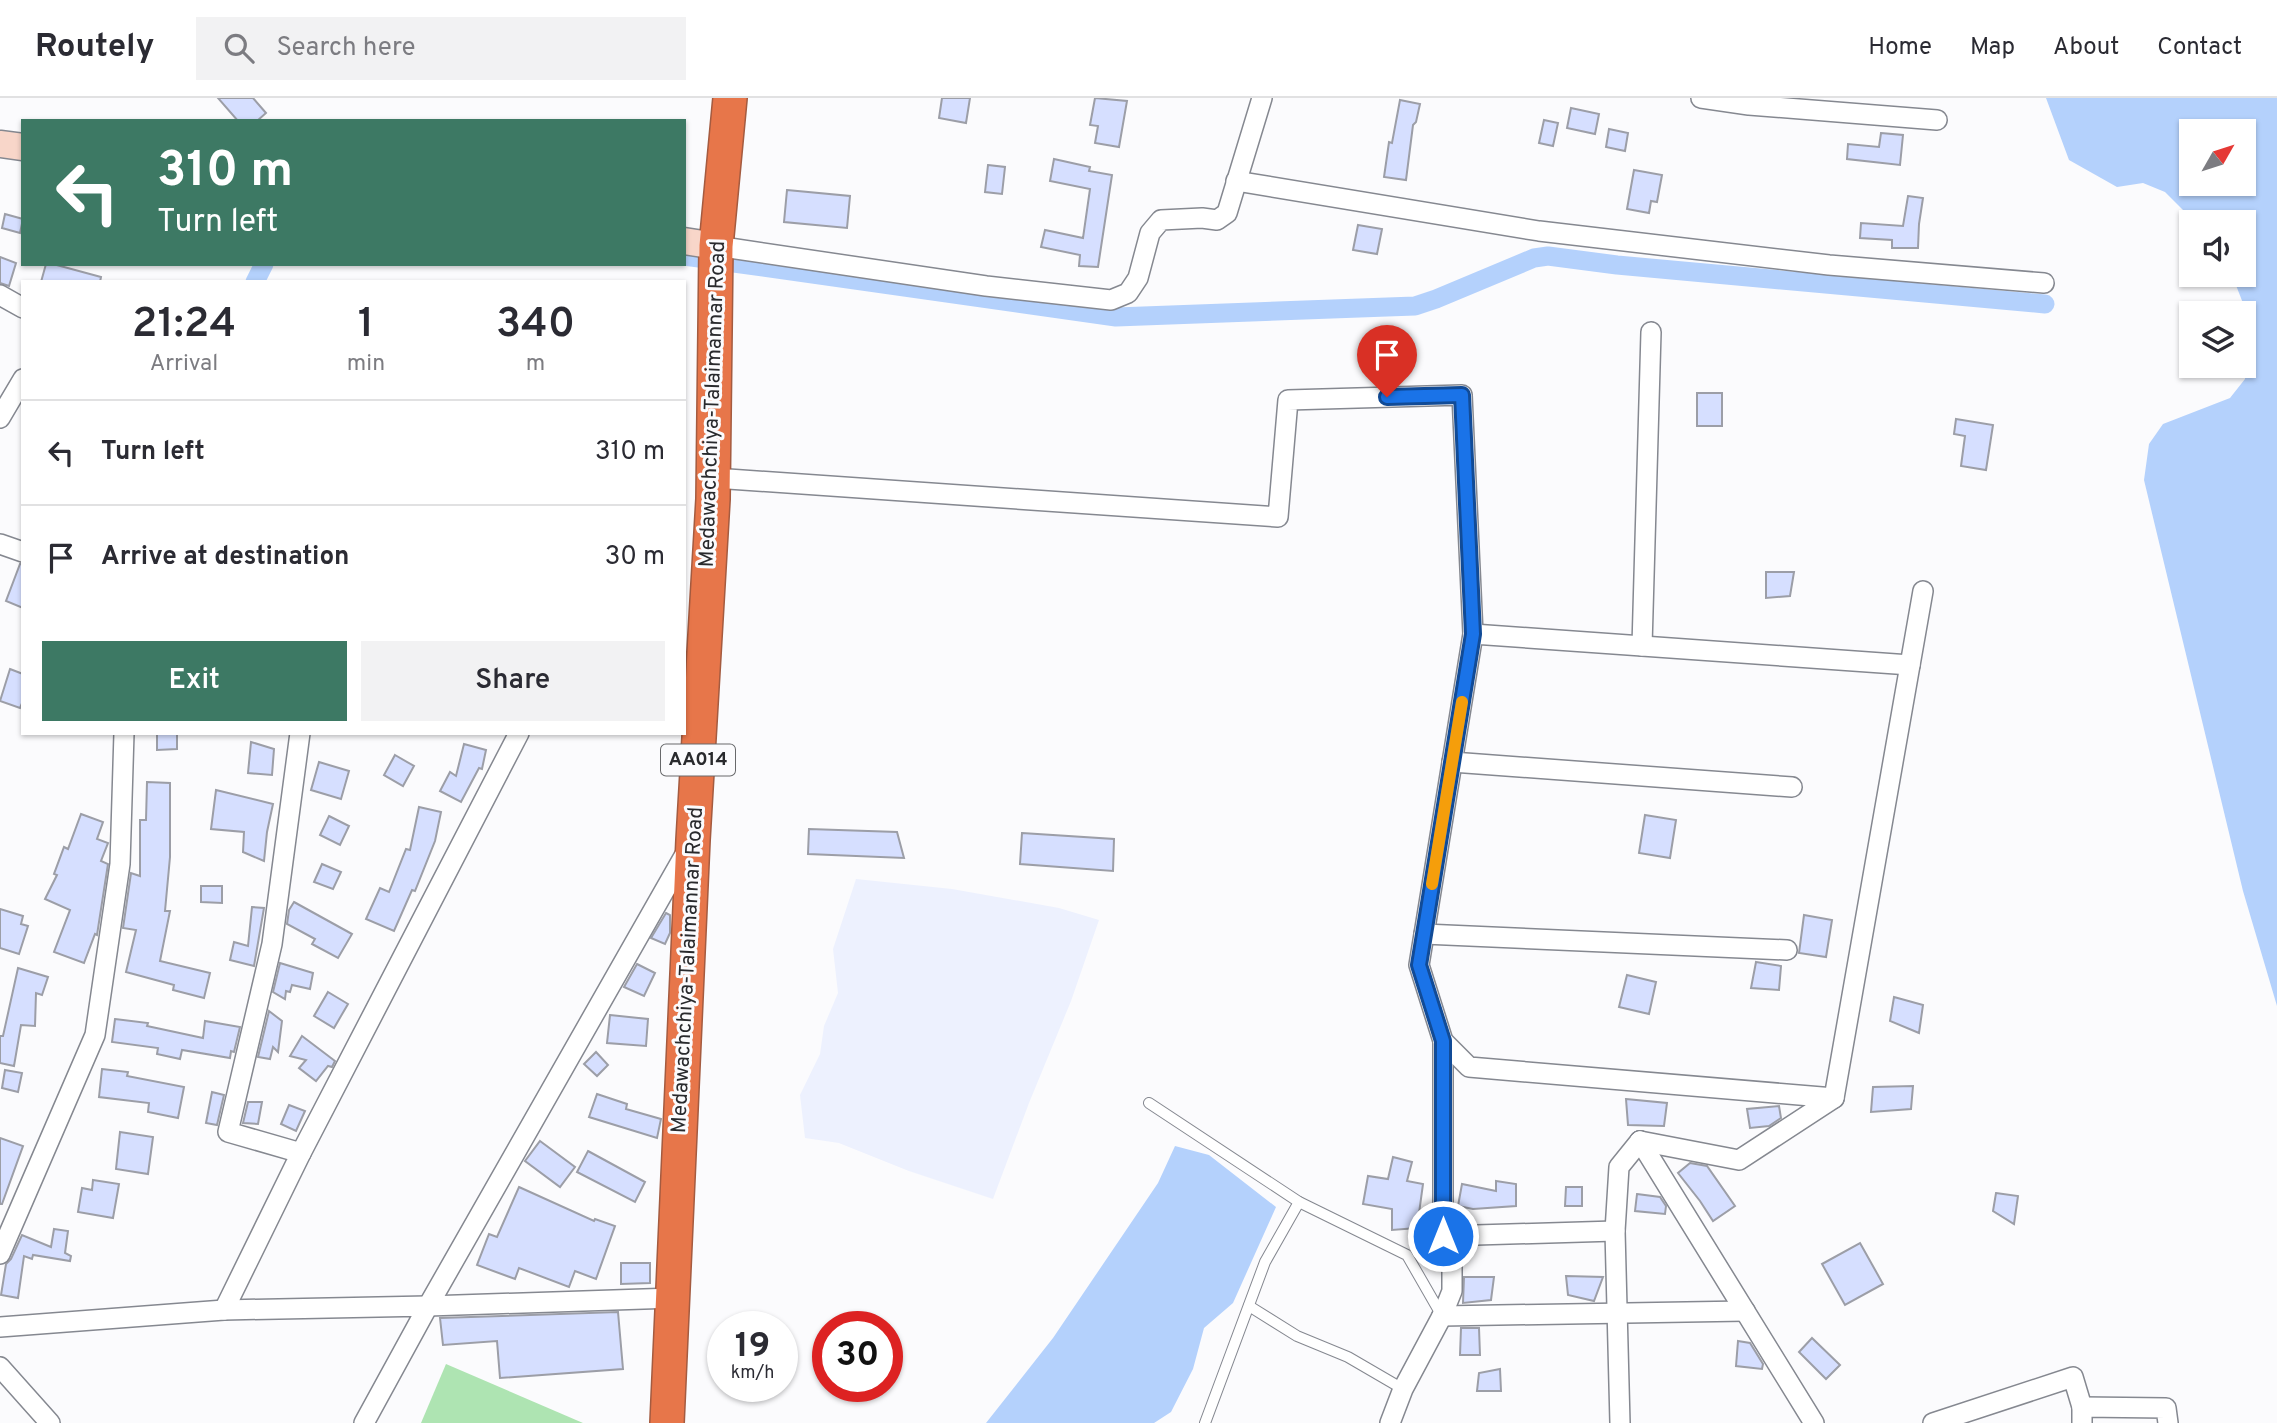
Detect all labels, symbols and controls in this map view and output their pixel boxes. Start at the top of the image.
search box [196,17,686,80]
text: Routely [35,27,154,69]
icon: search [220,29,258,67]
text: Search here [276,32,415,65]
text: Home [1868,33,1932,63]
text: Map [1970,33,2015,63]
text: About [2053,33,2119,63]
text: Contact [2157,33,2242,63]
north arrow [2179,119,2256,196]
map controls [2179,119,2256,378]
text: 310 m [157,142,293,204]
icon: left [42,147,133,238]
text: Turn left [157,203,278,243]
button: sound [2179,210,2256,287]
street label: Medawachchiya-Talaimannar Road [694,240,732,568]
text: 21:24 [132,299,236,352]
text: 1 [358,299,374,352]
text: 340 [496,299,575,352]
button: layers [2179,301,2256,378]
pin [1357,325,1417,397]
icon: arrive [1368,336,1406,374]
text: Arrival [150,350,218,379]
text: min [347,350,385,379]
text: m [526,350,545,379]
icon: left [42,434,80,472]
text: Turn left [101,436,205,469]
text: 310 m [595,436,665,469]
icon: arrive [42,539,80,577]
text: Arrive at destination [101,541,349,574]
text: 30 m [605,541,665,574]
button: Exit [42,641,347,721]
button: Share [361,641,665,721]
road number: AA014 [661,744,735,776]
street label: Medawachchiya-Talaimannar Road [666,806,710,1134]
position arrow [1406,1199,1480,1273]
speed limit sign: 30 [812,1311,903,1402]
text: 19 [735,1325,770,1369]
text: km/h [731,1362,774,1385]

